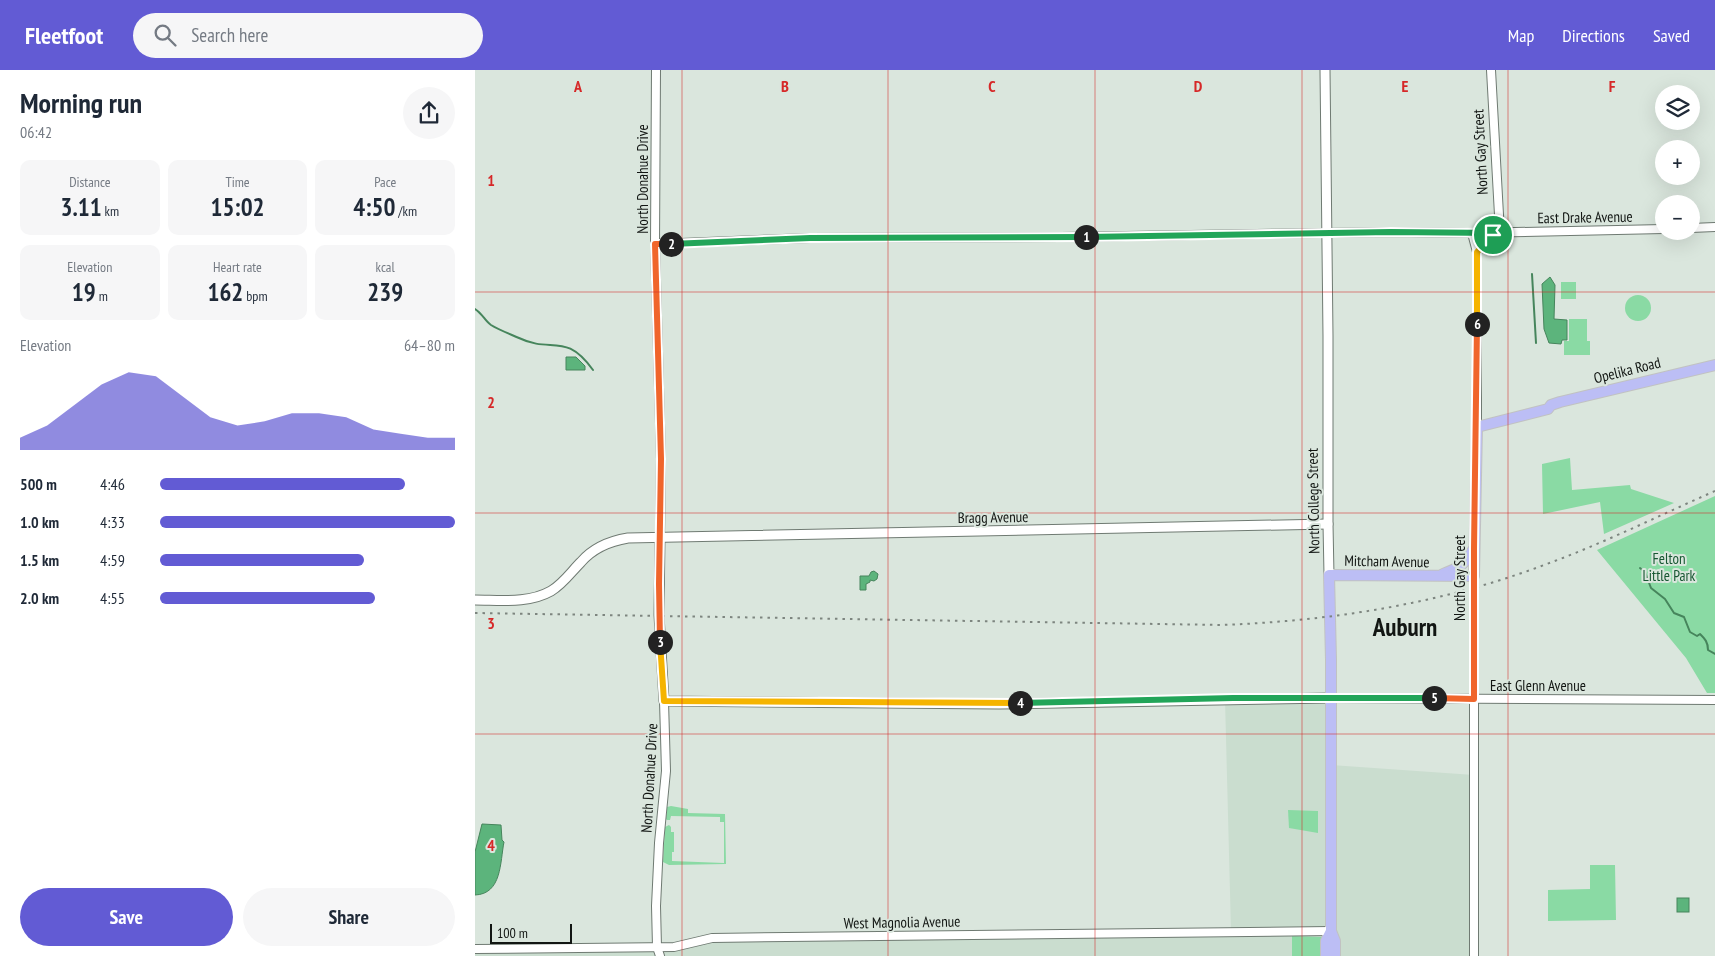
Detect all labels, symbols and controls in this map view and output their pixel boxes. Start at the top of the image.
search box [133,13,483,58]
text: Fleetfoot [25,20,103,51]
icon: search [151,21,179,49]
text: Search here [191,23,268,47]
text: Map [1508,24,1534,47]
text: Directions [1562,24,1625,47]
text: Saved [1653,24,1690,47]
text: A [573,76,583,96]
text: B [781,76,789,96]
text: C [988,76,996,96]
text: D [1194,76,1203,96]
text: E [1402,76,1409,96]
text: F [1609,76,1616,96]
text: Morning run [20,84,142,121]
map controls [1655,85,1700,240]
button: layers [1655,85,1700,130]
button: share [403,87,455,139]
street label: North Gay Street [1468,109,1492,195]
text: 06:42 [20,122,52,142]
street label: North Donahue Drive [633,124,652,234]
button: + [1655,140,1700,185]
text: 1 [487,170,495,190]
text: Distance [69,173,110,191]
text: Time [225,173,250,191]
text: Pace [374,173,396,191]
text: 3.11 [60,191,102,223]
text: 15:02 [210,191,265,223]
text: 4:50 [353,191,395,223]
button: − [1655,195,1700,240]
text: km [102,202,119,220]
text: /km [395,202,417,220]
street label: East Drake Avenue [1537,207,1633,227]
pin [1472,214,1514,256]
icon: arrive [1479,221,1507,249]
pin: 1 [1073,224,1099,250]
text: 1 [1083,228,1090,246]
pin: 2 [659,232,683,256]
text: 2 [668,235,675,253]
text: Elevation [67,258,112,276]
text: Heart rate [213,258,262,276]
text: kcal [376,258,395,276]
text: 19 [72,276,96,308]
text: 162 [207,276,243,308]
text: 239 [367,276,403,308]
text: m [96,287,108,305]
text: bpm [243,287,268,305]
pin: 6 [1465,312,1489,336]
text: 6 [1474,315,1481,333]
text: Elevation [20,335,71,355]
text: 64–80 m [404,335,455,355]
street label: Opelika Road [1592,353,1662,387]
text: 2 [487,392,495,412]
street label: North College Street [1303,448,1323,554]
text: 500 m [20,474,57,494]
text: 4:46 [100,474,125,494]
street label: Bragg Avenue [957,507,1029,527]
text: 1.0 km [20,512,59,532]
text: 4:33 [100,512,125,532]
street label: North Gay Street [1450,535,1469,621]
park label: Felton Little Park [1643,549,1696,585]
text: 1.5 km [20,550,59,570]
text: 4:59 [100,550,125,570]
street label: Mitcham Avenue [1344,551,1430,571]
text: 2.0 km [20,588,59,608]
text: 4:55 [100,588,125,608]
district label: Auburn [1372,611,1437,643]
text: 3 [487,613,495,633]
pin: 3 [647,630,673,654]
text: 3 [657,633,664,651]
street label: East Glenn Avenue [1490,676,1586,695]
pin: 5 [1421,686,1447,710]
text: 5 [1431,689,1438,707]
pin: 4 [1007,690,1033,716]
text: 4 [1017,694,1024,712]
street label: North Donahue Drive [637,723,661,833]
text: 4 [487,835,495,855]
button: Save [20,888,233,946]
button: Share [243,888,455,946]
street label: West Magnolia Avenue [844,911,960,933]
scale bar [490,921,573,944]
text: 100 m [497,924,528,942]

